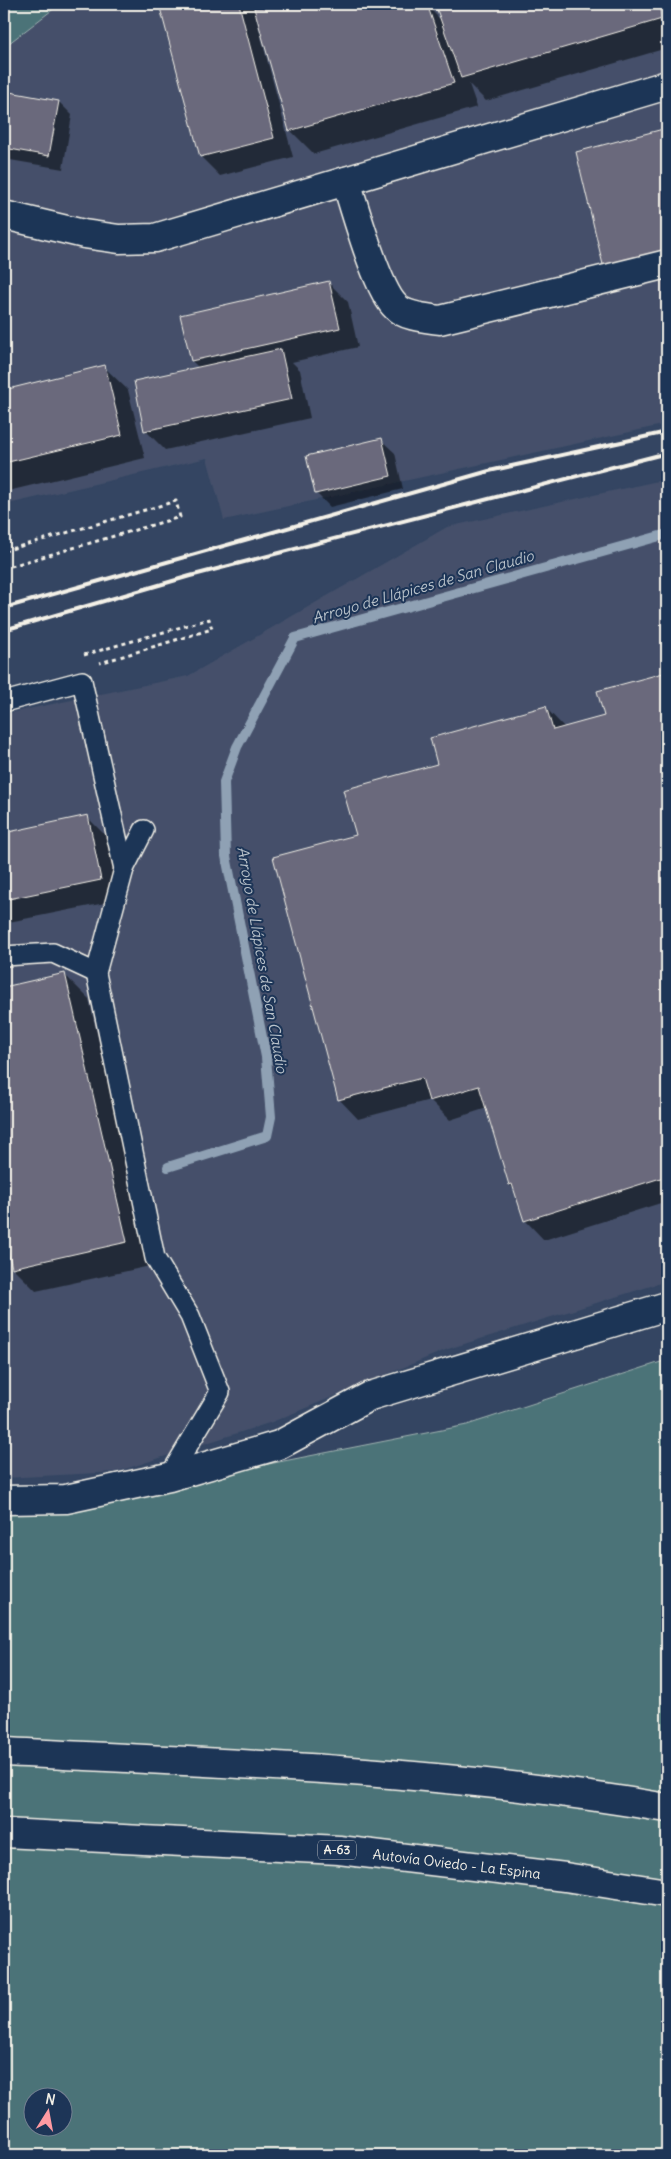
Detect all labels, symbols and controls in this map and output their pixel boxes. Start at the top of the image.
water label: Arroyo de Llápices de San Claudio [310,545,537,627]
water label: Arroyo de Llápices de San Claudio [233,845,292,1076]
road number: A-63 [318,1840,356,1860]
street label: Autovía Oviedo - La Espina [372,1845,542,1883]
north arrow [22,2086,72,2136]
text: N [44,2089,57,2109]

